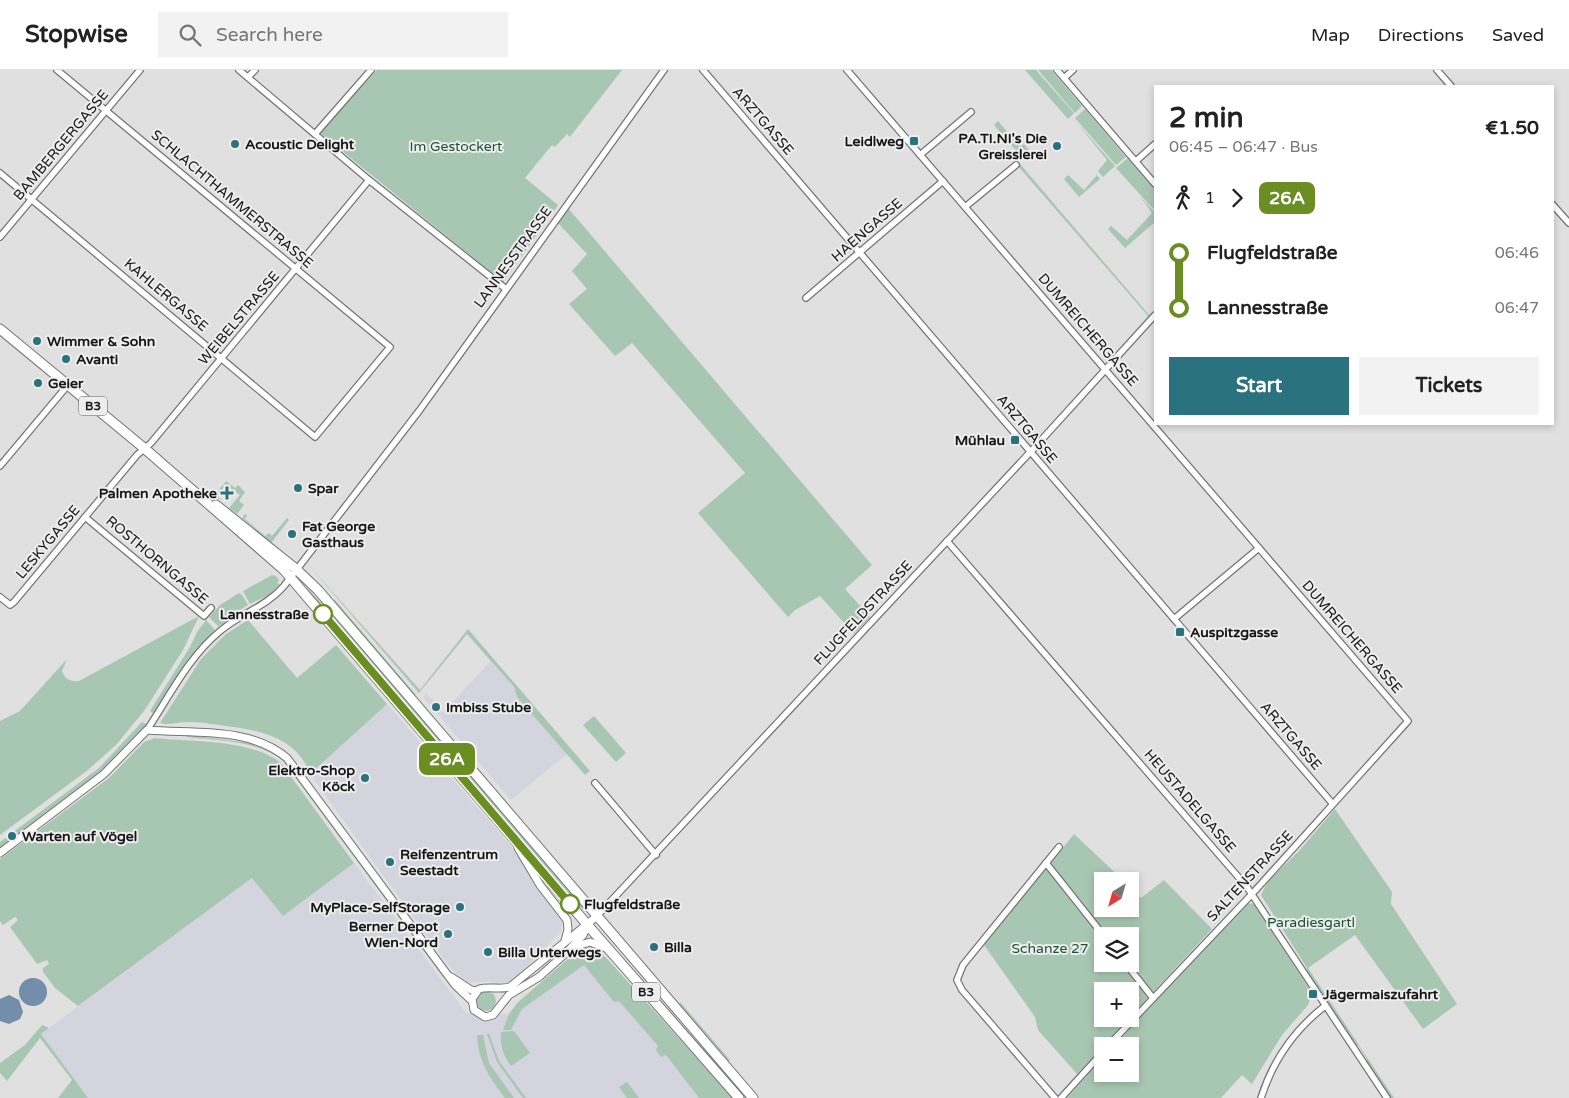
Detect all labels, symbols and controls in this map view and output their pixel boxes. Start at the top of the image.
search box [158,12,508,57]
text: Stopwise [25,20,128,49]
icon: search [176,21,204,49]
text: Search here [216,24,323,46]
text: Map [1311,24,1350,46]
text: Directions [1378,24,1464,46]
text: Saved [1492,24,1544,46]
street label: ARZTGASSE [729,83,797,159]
street label: BAMBERGERGASSE [10,86,112,204]
text: 2 min [1169,101,1244,135]
text: €1.50 [1485,117,1539,139]
street label: SCHLACHTHAMMERSTRASSE [148,126,316,272]
place label: PA.TI.NI's Die Greisslerei [958,130,1047,163]
place label: Leidlweg [844,133,904,150]
marker: Leidlweg [908,135,920,147]
place label: Acoustic Delight [245,136,355,153]
text: 06:45 – 06:47 · Bus [1169,137,1318,157]
marker: Acoustic Delight [229,138,241,150]
park label: Im Gestockert [410,138,503,155]
marker: PA.TI.NI's Die Greisslerei [1051,140,1063,152]
icon: walk [1169,184,1197,212]
icon: forward [1223,184,1251,212]
text: 26A [1269,187,1305,209]
text: 1 [1205,188,1215,208]
street label: HAENGASSE [828,195,906,265]
street label: LANNESSTRASSE [470,203,556,311]
text: Flugfeldstraße [1207,242,1337,264]
text: 06:46 [1495,243,1539,263]
street label: KAHLERGASSE [121,255,211,335]
street label: WEIBELSTRASSE [195,268,283,368]
street label: DUMREICHERGASSE [1034,270,1142,390]
text: Lannesstraße [1207,297,1328,319]
text: 06:47 [1495,298,1539,318]
place label: Wimmer & Sohn [47,333,155,350]
marker: Wimmer & Sohn [31,335,43,347]
place label: Avanti [76,351,118,368]
marker: Avanti [60,353,72,365]
button: Start [1169,357,1349,415]
button: Tickets [1359,357,1539,415]
place label: Geier [48,375,84,392]
marker: Geier [32,377,44,389]
street label: ARZTGASSE [993,391,1061,467]
road number: B3 [79,396,107,416]
place label: Mühlau [955,432,1005,449]
marker: Mühlau [1009,434,1021,446]
place label: Spar [308,480,339,497]
marker: Spar [292,482,304,494]
place label: Palmen Apotheke [99,485,217,502]
marker: Palmen Apotheke [221,487,233,499]
street label: LESKYGASSE [12,502,84,582]
street label: ROSTHORNGASSE [102,512,212,608]
place label: Fat George Gasthaus [302,518,375,551]
marker: Fat George Gasthaus [286,528,298,540]
street label: FLUGFELDSTRASSE [810,557,916,669]
street label: DUMREICHERGASSE [1298,577,1406,697]
marker: Lannesstraße [313,604,333,624]
place label: Lannesstraße [220,606,309,623]
place label: Auspitzgasse [1190,624,1278,641]
marker: Auspitzgasse [1174,626,1186,638]
street label: ARZTGASSE [1257,698,1325,774]
place label: Imbiss Stube [446,699,531,716]
marker: Imbiss Stube [430,701,442,713]
line badge: 26A [418,743,476,775]
street label: HEUSTADELGASSE [1141,746,1239,856]
text: 26A [429,748,465,770]
place label: Elektro-Shop Köck [268,762,355,795]
marker: Elektro-Shop Köck [359,772,371,784]
street label: SALTENSTRASSE [1204,827,1297,925]
place label: Warten auf Vögel [22,828,137,845]
marker: Warten auf Vögel [6,830,18,842]
place label: Reifenzentrum Seestadt [400,846,498,879]
marker: Reifenzentrum Seestadt [384,856,396,868]
north arrow [1094,872,1139,918]
map controls [1094,872,1139,1082]
marker: Flugfeldstraße [560,894,580,914]
place label: Flugfeldstraße [584,896,680,913]
place label: MyPlace-SelfStorage [310,899,450,916]
marker: MyPlace-SelfStorage [454,901,466,913]
park label: Paradiesgartl [1267,914,1355,931]
place label: Berner Depot Wien-Nord [349,918,439,951]
button: layers [1094,927,1139,972]
marker: Berner Depot Wien-Nord [442,928,454,940]
place label: Billa [664,939,692,956]
park label: Schanze 27 [1011,940,1089,957]
marker: Billa [648,941,660,953]
place label: Billa Unterwegs [498,944,602,961]
marker: Billa Unterwegs [482,946,494,958]
road number: B3 [632,982,660,1002]
button: + [1094,982,1139,1027]
place label: Jägermaiszufahrt [1322,986,1439,1003]
marker: Jägermaiszufahrt [1307,988,1319,1000]
button: − [1094,1037,1139,1082]

